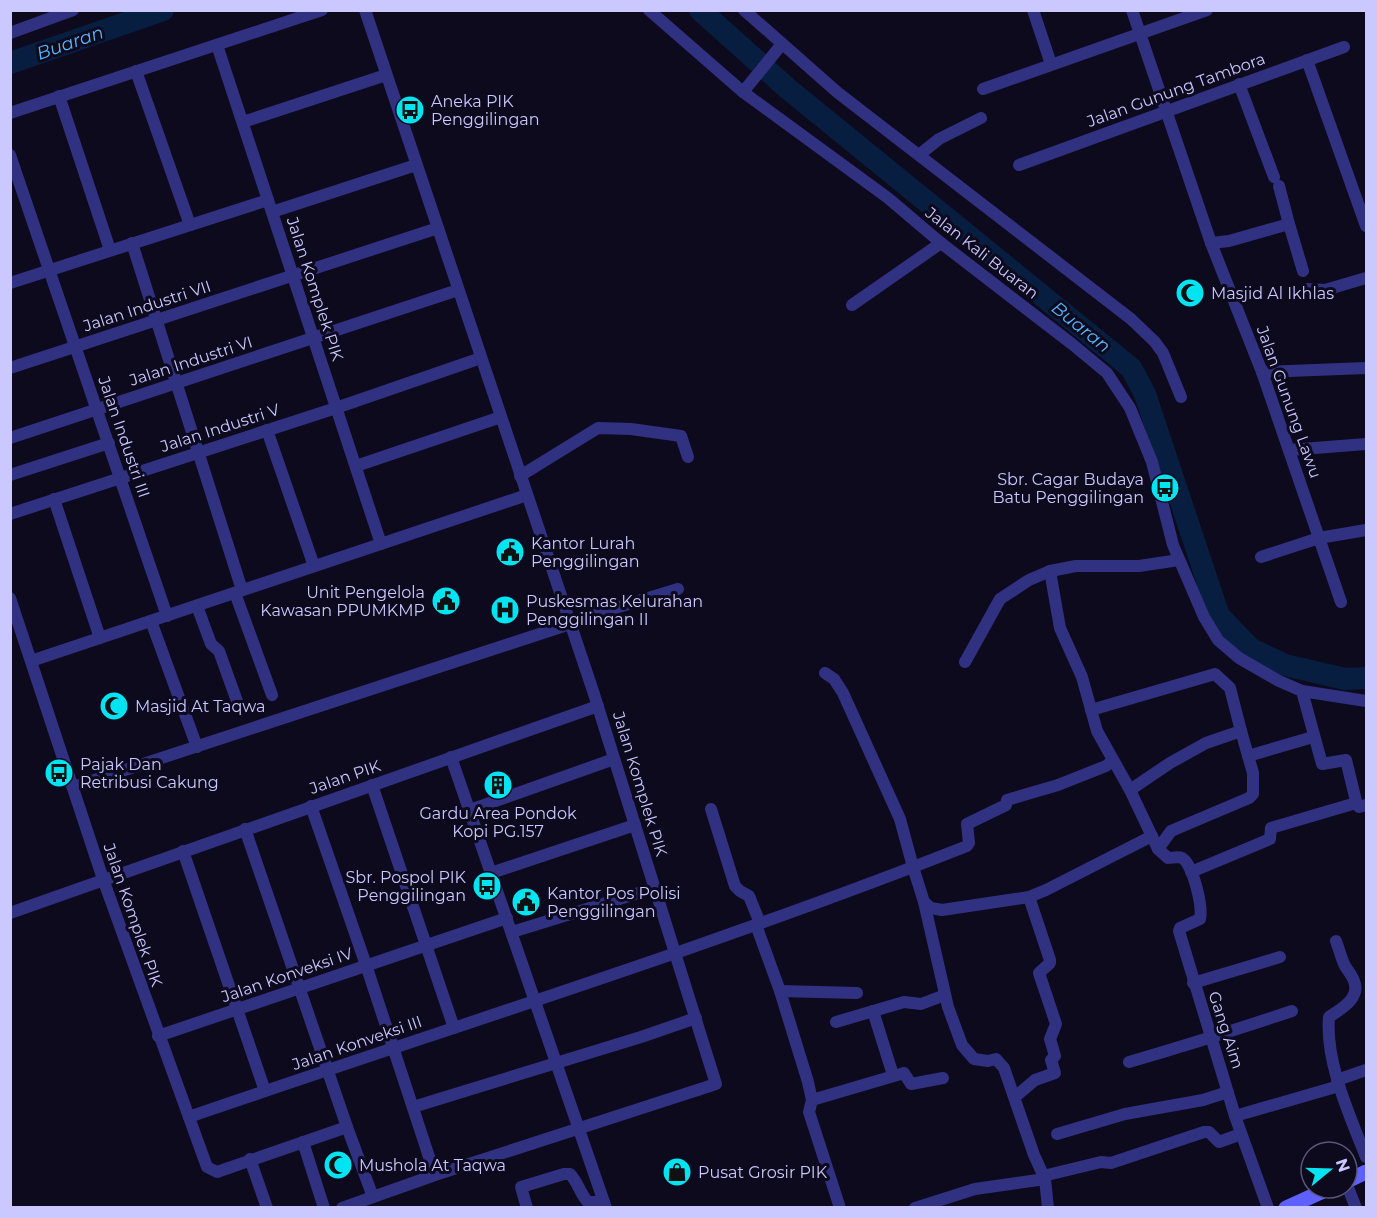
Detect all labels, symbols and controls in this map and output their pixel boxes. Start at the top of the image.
water label: Buaran [34,21,106,65]
street label: Jalan Gunung Tambora [1083,49,1268,131]
place label: Aneka PIK Penggilingan [431,92,540,129]
bus stop icon: Aneka PIK Penggilingan [394,94,426,126]
street label: Jalan Kali Buaran [921,202,1042,303]
street label: Jalan Komplek PIK [282,214,347,364]
street label: Jalan Industri VII [80,276,213,336]
mosque icon: Masjid Al Ikhlas [1174,277,1206,309]
place label: Masjid Al Ikhlas [1211,284,1334,303]
water label: Buaran [1047,297,1115,357]
street label: Jalan Gunung Lawu [1252,322,1325,481]
street label: Jalan Industri VI [126,332,255,390]
street label: Jalan Industri III [94,373,154,500]
street label: Jalan Industri V [157,400,283,456]
place label: Sbr. Cagar Budaya Batu Penggilingan [992,470,1144,507]
bus stop icon: Sbr. Cagar Budaya Batu Penggilingan [1149,472,1181,504]
place label: Kantor Lurah Penggilingan [531,534,640,571]
public building icon: Kantor Lurah Penggilingan [494,536,526,568]
place label: Unit Pengelola Kawasan PPUMKMP [260,583,425,620]
public building icon: Unit Pengelola Kawasan PPUMKMP [430,585,462,617]
place label: Puskesmas Kelurahan Penggilingan II [526,592,703,629]
hospital icon: Puskesmas Kelurahan Penggilingan II [489,594,521,626]
mosque icon: Masjid At Taqwa [98,690,130,722]
place label: Masjid At Taqwa [135,697,266,716]
street label: Jalan Komplek PIK [609,708,671,859]
place label: Pajak Dan Retribusi Cakung [80,755,219,792]
street label: Jalan PIK [306,756,384,798]
bus stop icon: Pajak Dan Retribusi Cakung [43,757,75,789]
building icon: Gardu Area Pondok Kopi PG.157 [482,769,514,801]
place label: Gardu Area Pondok Kopi PG.157 [419,804,577,841]
street label: Jalan Komplek PIK [99,840,167,990]
place label: Sbr. Pospol PIK Penggilingan [345,868,467,905]
bus stop icon: Sbr. Pospol PIK Penggilingan [471,870,503,902]
place label: Kantor Pos Polisi Penggilingan [547,884,681,921]
public building icon: Kantor Pos Polisi Penggilingan [510,886,542,918]
street label: Jalan Konveksi IV [218,943,356,1007]
street label: Gang Aim [1205,989,1247,1071]
street label: Jalan Konveksi III [289,1012,424,1074]
north arrow [1299,1140,1359,1200]
mosque icon: Mushola At Taqwa [322,1149,354,1181]
place label: Mushola At Taqwa [359,1156,506,1175]
shop icon: Pusat Grosir PIK [661,1156,693,1188]
text: N [1332,1156,1354,1174]
place label: Pusat Grosir PIK [698,1163,828,1182]

